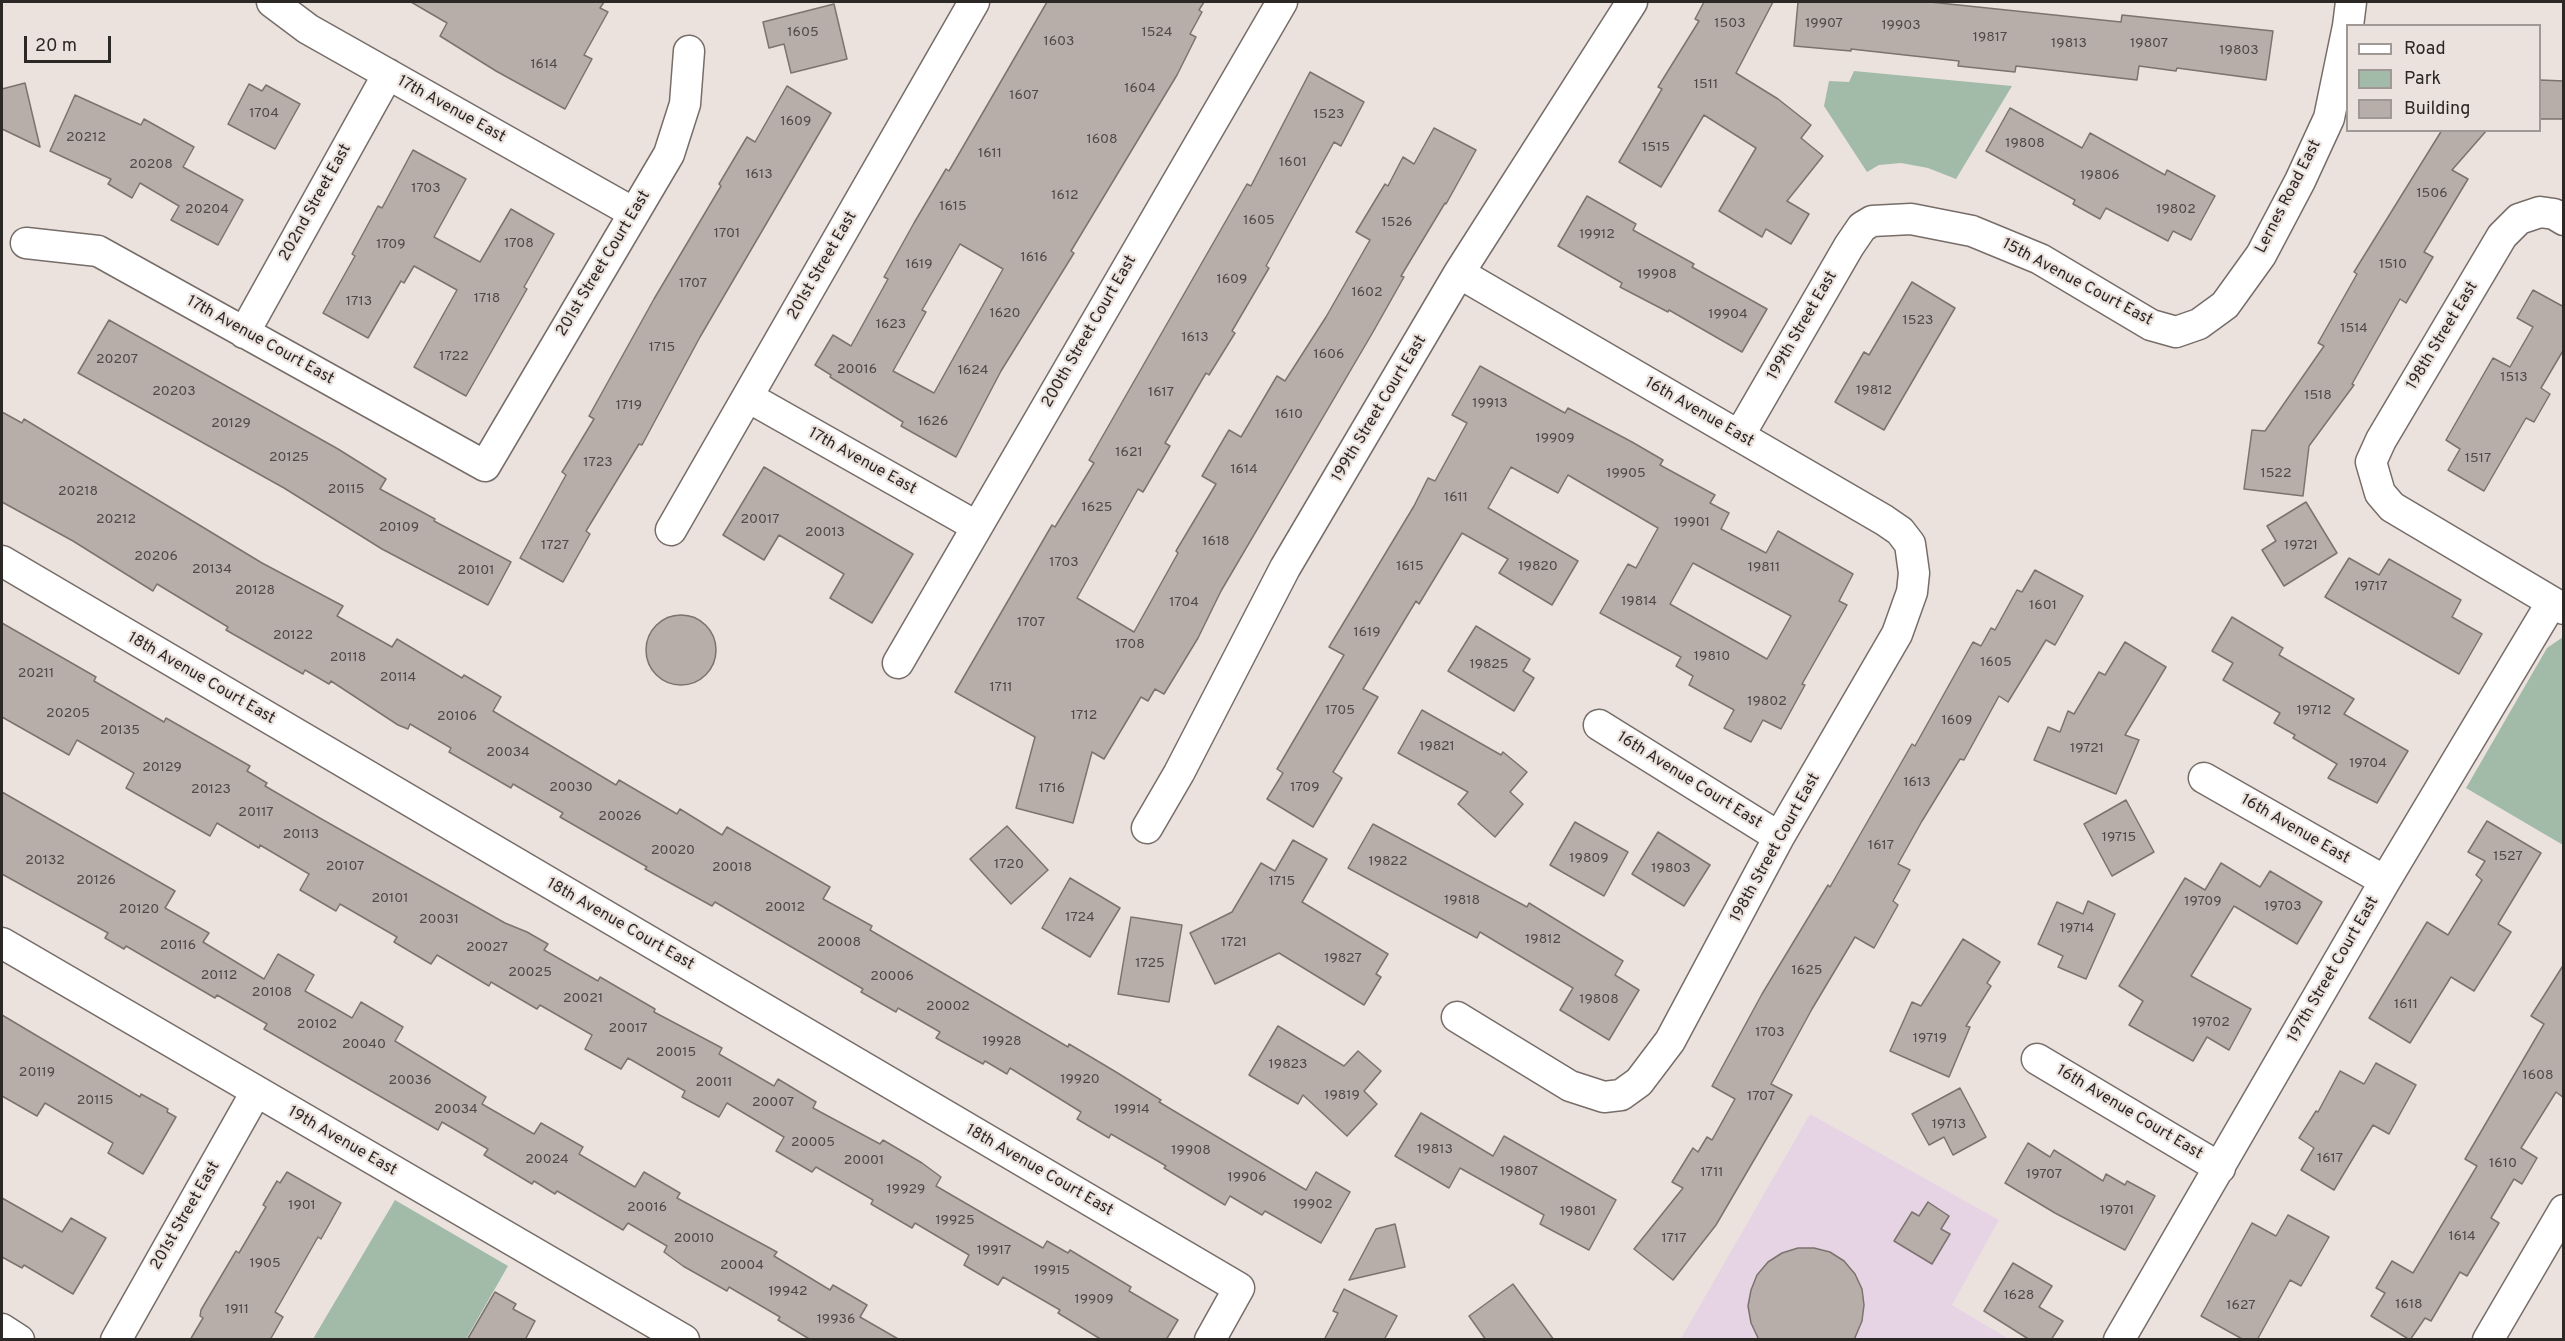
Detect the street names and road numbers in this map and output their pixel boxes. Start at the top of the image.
street label: 17th Avenue East [394,72,508,148]
street label: Lernes Road East [2252,137,2326,257]
street label: 202nd Street East [276,141,356,265]
street label: 201st Street Court East [553,188,655,340]
street label: 201st Street East [784,208,862,324]
street label: 15th Avenue Court East [1998,235,2156,331]
street label: 200th Street Court East [1039,252,1141,412]
street label: 199th Street East [1764,268,1842,384]
street label: 198th Street East [2403,279,2483,393]
street label: 17th Avenue Court East [183,292,337,390]
street label: 199th Street Court East [1329,332,1431,486]
street label: 16th Avenue East [1641,374,1757,452]
street label: 17th Avenue East [805,424,919,500]
street label: 18th Avenue Court East [124,629,278,729]
street label: 16th Avenue Court East [1613,729,1765,833]
street label: 198th Street Court East [1727,770,1825,926]
street label: 16th Avenue East [2237,791,2353,869]
street label: 18th Avenue Court East [543,875,697,975]
street label: 197th Street Court East [2284,894,2384,1046]
street label: 16th Avenue Court East [2052,1062,2206,1164]
street label: 19th Avenue East [284,1103,400,1181]
street label: 18th Avenue Court East [962,1121,1116,1221]
street label: 201st Street East [147,1158,225,1274]

